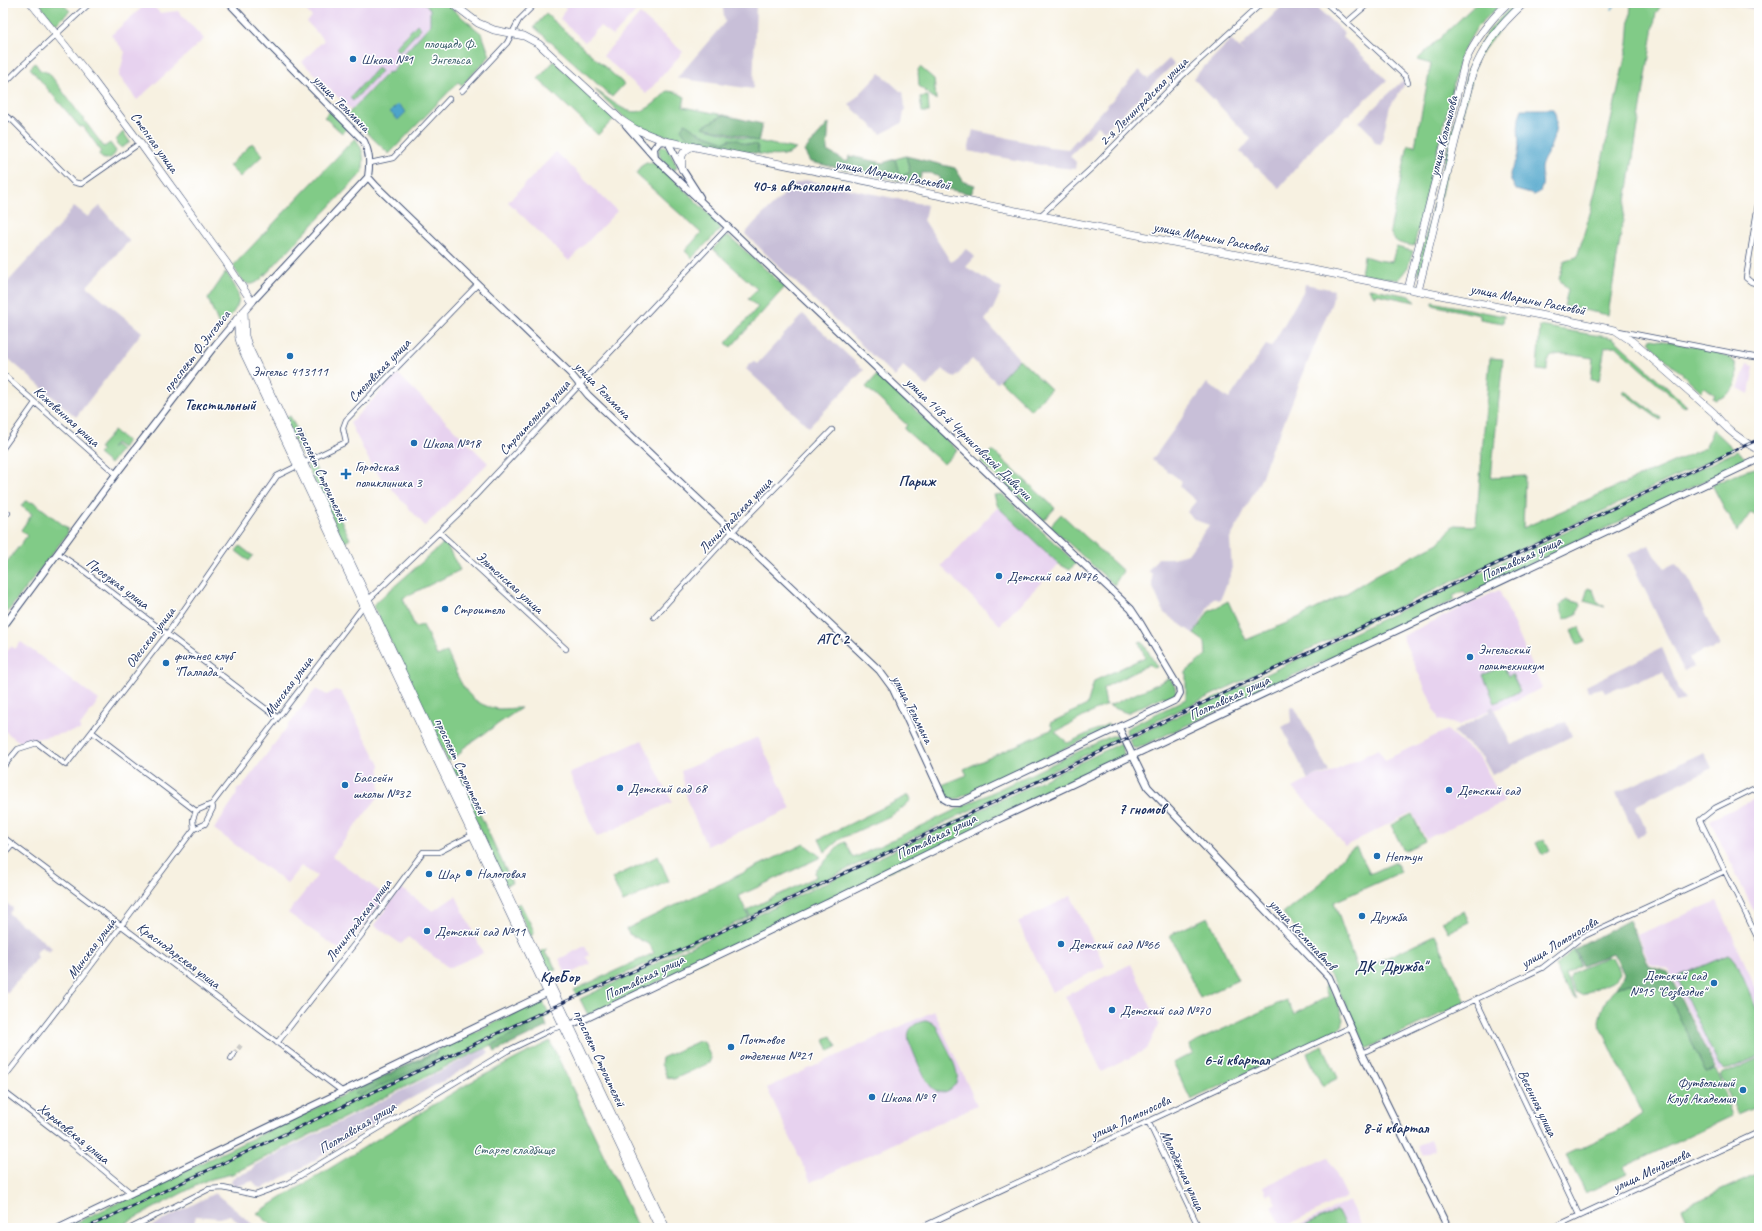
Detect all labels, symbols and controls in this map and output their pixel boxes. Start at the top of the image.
park label: площадь Ф. Энгельса [424,35,476,68]
place label: Школа №1 [361,51,414,68]
street label: 2-я Ленинградская улица [1095,53,1192,149]
marker: Школа №1 [348,54,358,64]
street label: улица Тельмана [309,70,375,136]
street label: улица Колотилова [1425,93,1462,179]
street label: Степная улица [127,109,183,177]
street label: улица Марины Расковой [833,155,953,194]
district label: 40-я автоколонна [752,177,851,196]
street label: улица Марины Расковой [1151,218,1271,257]
street label: улица Марины Расковой [1468,280,1588,319]
street label: проспект Ф.Энгельса [159,306,235,396]
street label: Смеловская улица [345,334,415,406]
marker: Энгельс 413111 [285,351,295,361]
street label: улица Тельмана [570,357,635,424]
place label: Энгельс 413111 [252,363,329,380]
street label: улица 148-й Черниговской Дивизии [901,373,1036,504]
street label: Строительная улица [495,375,575,459]
street label: Кожевенная улица [30,382,104,451]
district label: Текстильный [184,396,257,415]
street label: проспект Строителей [292,422,352,526]
place label: Школа №18 [422,435,482,452]
marker: Школа №18 [409,438,419,448]
place label: Городская поликлиника 3 [355,458,423,491]
marker: Городская поликлиника 3 [340,468,352,480]
district label: Париж [899,472,937,491]
street label: Ленинградская улица [695,473,777,557]
street label: Полтавская улица [1478,532,1565,585]
street label: Эльтонская улица [472,548,548,618]
street label: Проезжая улица [83,554,153,613]
place label: Детский сад №76 [1007,568,1098,585]
marker: Детский сад №76 [994,571,1004,581]
place label: Строитель [453,601,506,618]
street label: Одесская улица [122,602,180,671]
marker: Строитель [440,604,450,614]
district label: АТС 2 [817,630,850,649]
place label: Энгельский политехникум [1478,641,1544,674]
place label: фитнес клуб "Паллада" [174,647,236,680]
street label: Минская улица [260,652,317,720]
marker: Энгельский политехникум [1465,652,1475,662]
marker: фитнес клуб "Паллада" [161,658,171,668]
street label: улица Тельмана [888,671,938,747]
street label: Полтавская улица [1186,671,1273,724]
street label: проспект Строителей [431,715,491,819]
place label: Бассейн школы №32 [353,769,412,802]
marker: Бассейн школы №32 [340,780,350,790]
place label: Детский сад 68 [628,780,708,797]
place label: Детский сад [1457,782,1521,799]
marker: Детский сад 68 [615,783,625,793]
marker: Детский сад [1444,785,1454,795]
district label: 7 гномов [1119,800,1169,819]
street label: Полтавская улица [893,809,980,863]
place label: Нептун [1385,848,1423,865]
marker: Нептун [1372,851,1382,861]
place label: Налоговая [477,865,526,882]
place label: Шар [437,866,460,883]
marker: Налоговая [464,868,474,878]
marker: Шар [424,869,434,879]
street label: Ленинградская улица [322,875,396,965]
street label: улица Космонавтов [1265,895,1342,976]
place label: Дружба [1370,908,1408,925]
marker: Дружба [1357,911,1367,921]
street label: улица Ломоносова [1517,912,1602,972]
street label: Минская улица [63,914,120,982]
street label: Краснодарская улица [134,919,225,993]
place label: Детский сад №11 [435,923,526,940]
marker: Детский сад №11 [422,926,432,936]
place label: Детский сад №66 [1069,936,1160,953]
marker: Детский сад №66 [1056,939,1066,949]
street label: Полтавская улица [601,950,688,1004]
district label: ДК "Дружба" [1355,957,1430,976]
place label: Детский сад №15 "Созвездие" [1630,967,1709,1000]
district label: КреБор [540,968,580,987]
marker: Детский сад №15 "Созвездие" [1709,978,1719,988]
place label: Детский сад №70 [1120,1002,1212,1019]
marker: Детский сад №70 [1107,1005,1117,1015]
street label: проспект Строителей [570,1007,630,1111]
place label: Почтовое отделение №21 [739,1031,813,1064]
marker: Почтовое отделение №21 [726,1042,736,1052]
district label: 6-й квартал [1204,1051,1271,1070]
street label: Весенняя улица [1514,1067,1561,1140]
place label: Футбольный Клуб Академия [1666,1074,1737,1107]
marker: Футбольный Клуб Академия [1738,1085,1748,1095]
place label: Школа № 9 [880,1089,937,1106]
street label: улица Ломоносова [1087,1091,1174,1144]
marker: Школа № 9 [867,1092,877,1102]
street label: Полтавская улица [316,1097,400,1157]
street label: Харьковская улица [34,1099,114,1168]
district label: 8-й квартал [1363,1119,1429,1138]
street label: Молодёжная улица [1157,1127,1209,1214]
park label: Старое кладбище [473,1141,556,1158]
street label: улица Менделеева [1609,1145,1694,1196]

